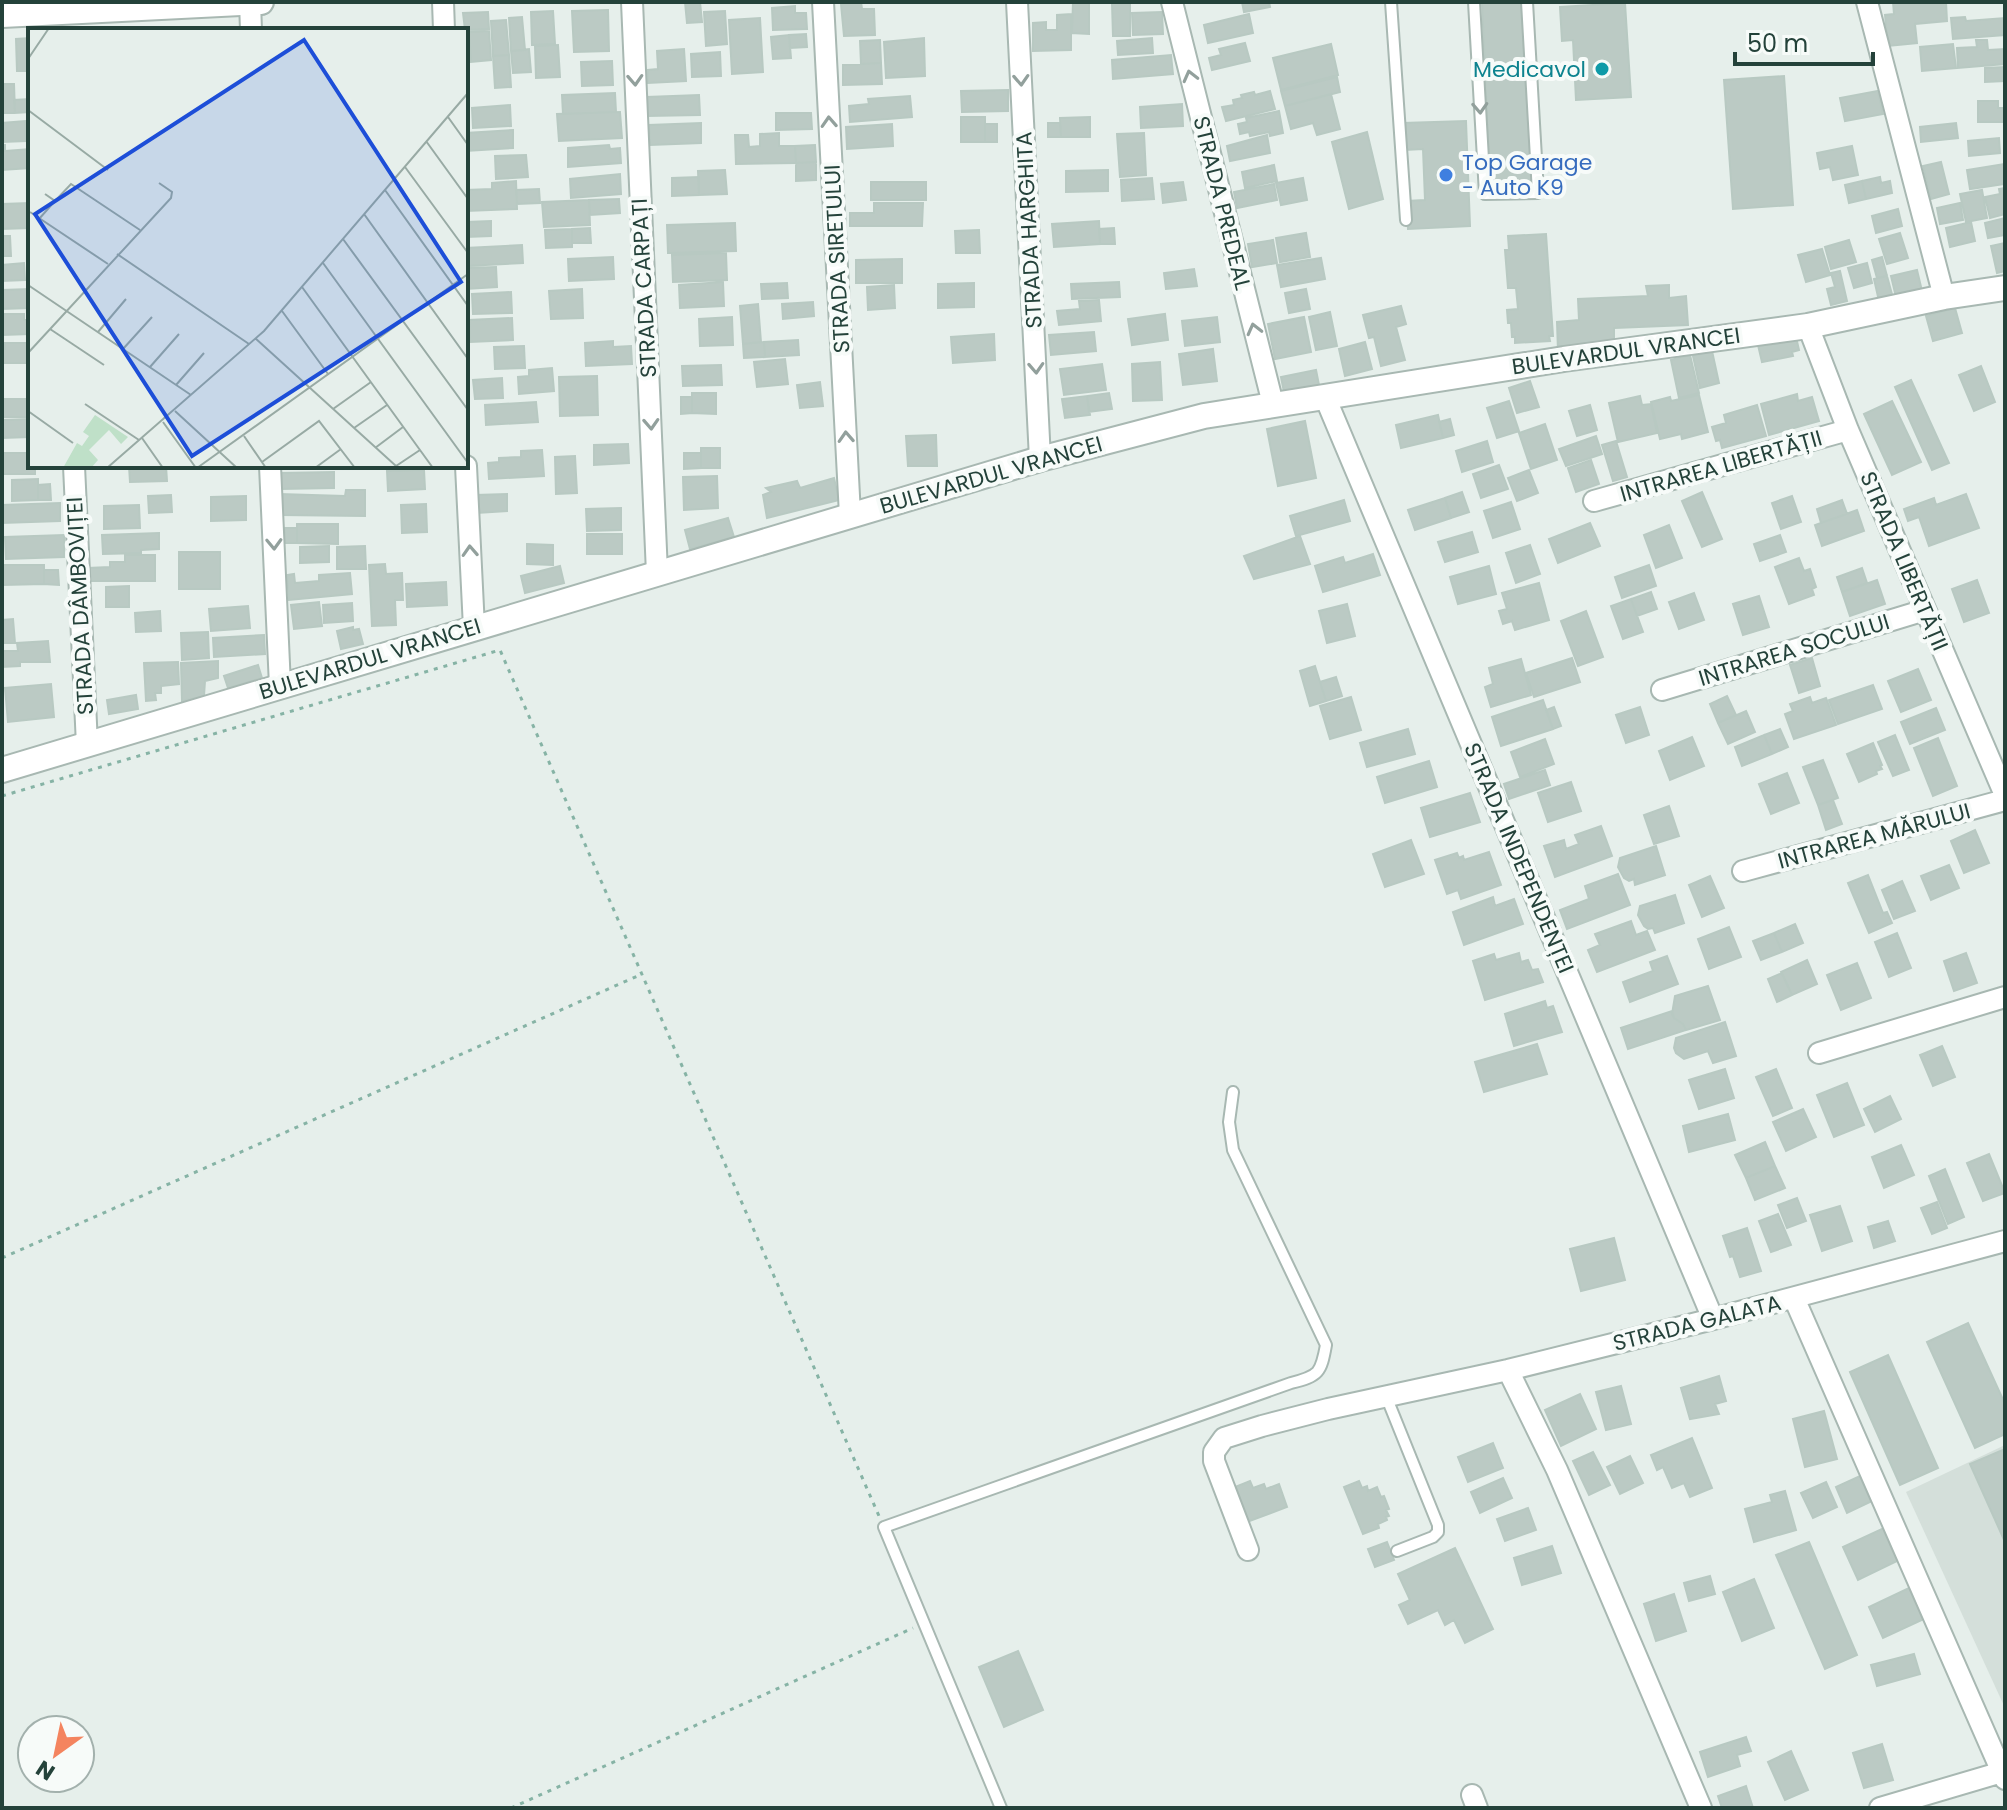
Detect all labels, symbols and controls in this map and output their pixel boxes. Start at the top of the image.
scale bar [1735,16,1873,66]
text: 50 m [1747,27,1808,60]
inset map [28,28,468,468]
place label: Medicavol [1473,54,1586,85]
marker: Medicavol [1593,60,1611,78]
one-way arrow [1183,70,1200,84]
one-way arrow [627,74,644,87]
one-way arrow [1012,74,1029,87]
one-way arrow [1471,102,1488,115]
street label: STRADA PREDEAL [1185,113,1259,294]
one-way arrow [821,115,838,128]
street label: STRADA HARGHITA [1008,131,1050,329]
place label: Top Garage - Auto K9 [1462,147,1592,203]
street label: STRADA SIRETULUI [817,164,857,354]
marker: Top Garage - Auto K9 [1437,166,1455,184]
street label: STRADA CARPAȚI [624,198,664,378]
street label: BULEVARDUL VRANCEI [1510,320,1742,382]
one-way arrow [1246,322,1263,336]
one-way arrow [1027,362,1044,375]
one-way arrow [642,418,659,431]
street label: INTRAREA LIBERTĂȚII [1616,422,1826,510]
street label: BULEVARDUL VRANCEI [876,428,1106,522]
one-way arrow [838,430,855,443]
street label: STRADA LIBERTĂȚII [1852,467,1956,655]
street label: STRADA DÂMBOVIȚEI [59,496,101,716]
one-way arrow [265,538,282,551]
one-way arrow [462,544,479,557]
street label: INTRAREA SOCULUI [1695,606,1893,694]
street label: BULEVARDUL VRANCEI [255,611,485,707]
street label: STRADA INDEPENDENȚEI [1456,738,1582,978]
street label: INTRAREA MĂRULUI [1774,795,1974,877]
street label: STRADA GALATA [1610,1287,1784,1359]
north arrow [16,1714,96,1794]
text: N [30,1753,61,1788]

